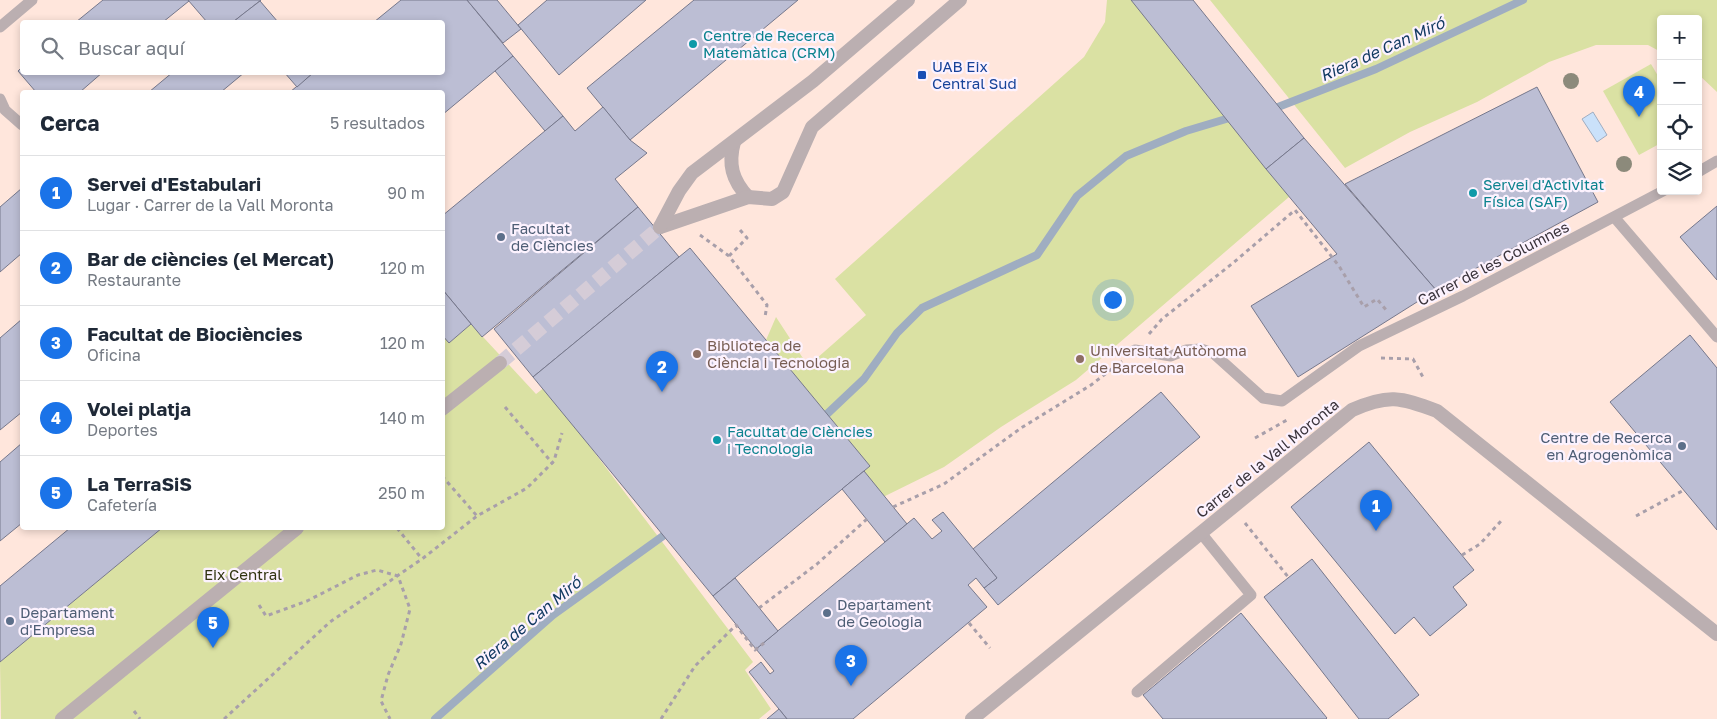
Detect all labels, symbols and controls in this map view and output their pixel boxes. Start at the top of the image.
water label: Riera de Can Miró [1317,12,1449,85]
map controls [1657,15,1702,195]
button: + [1657,15,1702,60]
search box [20,20,445,75]
place label: Centre de Recerca Matemàtica (CRM) [703,26,836,61]
icon: search [38,34,66,62]
text: Buscar aquí [78,36,185,59]
marker: Centre de Recerca Matemàtica (CRM) [687,38,699,50]
place label: UAB Eix Central Sud [932,57,1017,92]
button: − [1657,60,1702,105]
marker: UAB Eix Central Sud [916,69,928,81]
pin: 4 [1623,76,1655,117]
button: locate [1657,105,1702,150]
text: Cerca [40,110,99,136]
text: 5 resultados [330,113,425,133]
button: layers [1657,150,1702,195]
text: Servei d'Estabulari [87,172,261,195]
place label: Servei d'Activitat Física (SAF) [1483,175,1604,210]
text: 1 [52,183,60,203]
text: 90 m [387,183,425,203]
marker: Servei d'Activitat Física (SAF) [1467,187,1479,199]
text: Lugar · Carrer de la Vall Moronta [87,195,334,215]
street label: Carrer de les Columnes [1414,217,1572,309]
place label: Facultat de Ciències [511,219,594,254]
marker: Facultat de Ciències [495,231,507,243]
text: Bar de ciències (el Mercat) [87,247,334,270]
text: 2 [51,258,61,278]
text: 120 m [380,258,425,278]
text: Restaurante [87,270,181,290]
your location [1100,287,1126,313]
text: Facultat de Biociències [87,322,303,345]
text: 3 [51,333,61,353]
text: 120 m [380,333,425,353]
place label: Biblioteca de Ciència i Tecnologia [707,336,850,371]
place label: Universitat Autònoma de Barcelona [1090,341,1247,376]
text: Oficina [87,345,141,365]
marker: Biblioteca de Ciència i Tecnologia [691,348,703,360]
pin: 2 [646,351,678,392]
marker: Universitat Autònoma de Barcelona [1074,353,1086,365]
street label: Carrer de la Vall Moronta [1192,395,1342,521]
text: Volei platja [87,397,191,420]
text: 4 [51,408,61,428]
text: 140 m [379,408,425,428]
text: Deportes [87,420,158,440]
place label: Facultat de Ciències i Tecnologia [727,422,873,457]
place label: Centre de Recerca en Agrogenòmica [1540,428,1672,463]
marker: Facultat de Ciències i Tecnologia [711,434,723,446]
marker: Centre de Recerca en Agrogenòmica [1676,440,1688,452]
text: La TerraSiS [87,472,192,495]
text: 5 [51,483,61,503]
text: 250 m [378,483,425,503]
pin: 1 [1360,490,1392,531]
text: Cafetería [87,495,157,515]
park label: Eix Central [204,565,282,583]
water label: Riera de Can Miró [469,571,586,674]
place label: Departament de Geologia [837,595,932,630]
place label: Departament d'Empresa [20,603,115,638]
pin: 5 [197,607,229,648]
marker: Departament de Geologia [821,607,833,619]
marker: Departament d'Empresa [4,615,16,627]
pin: 3 [835,645,867,686]

